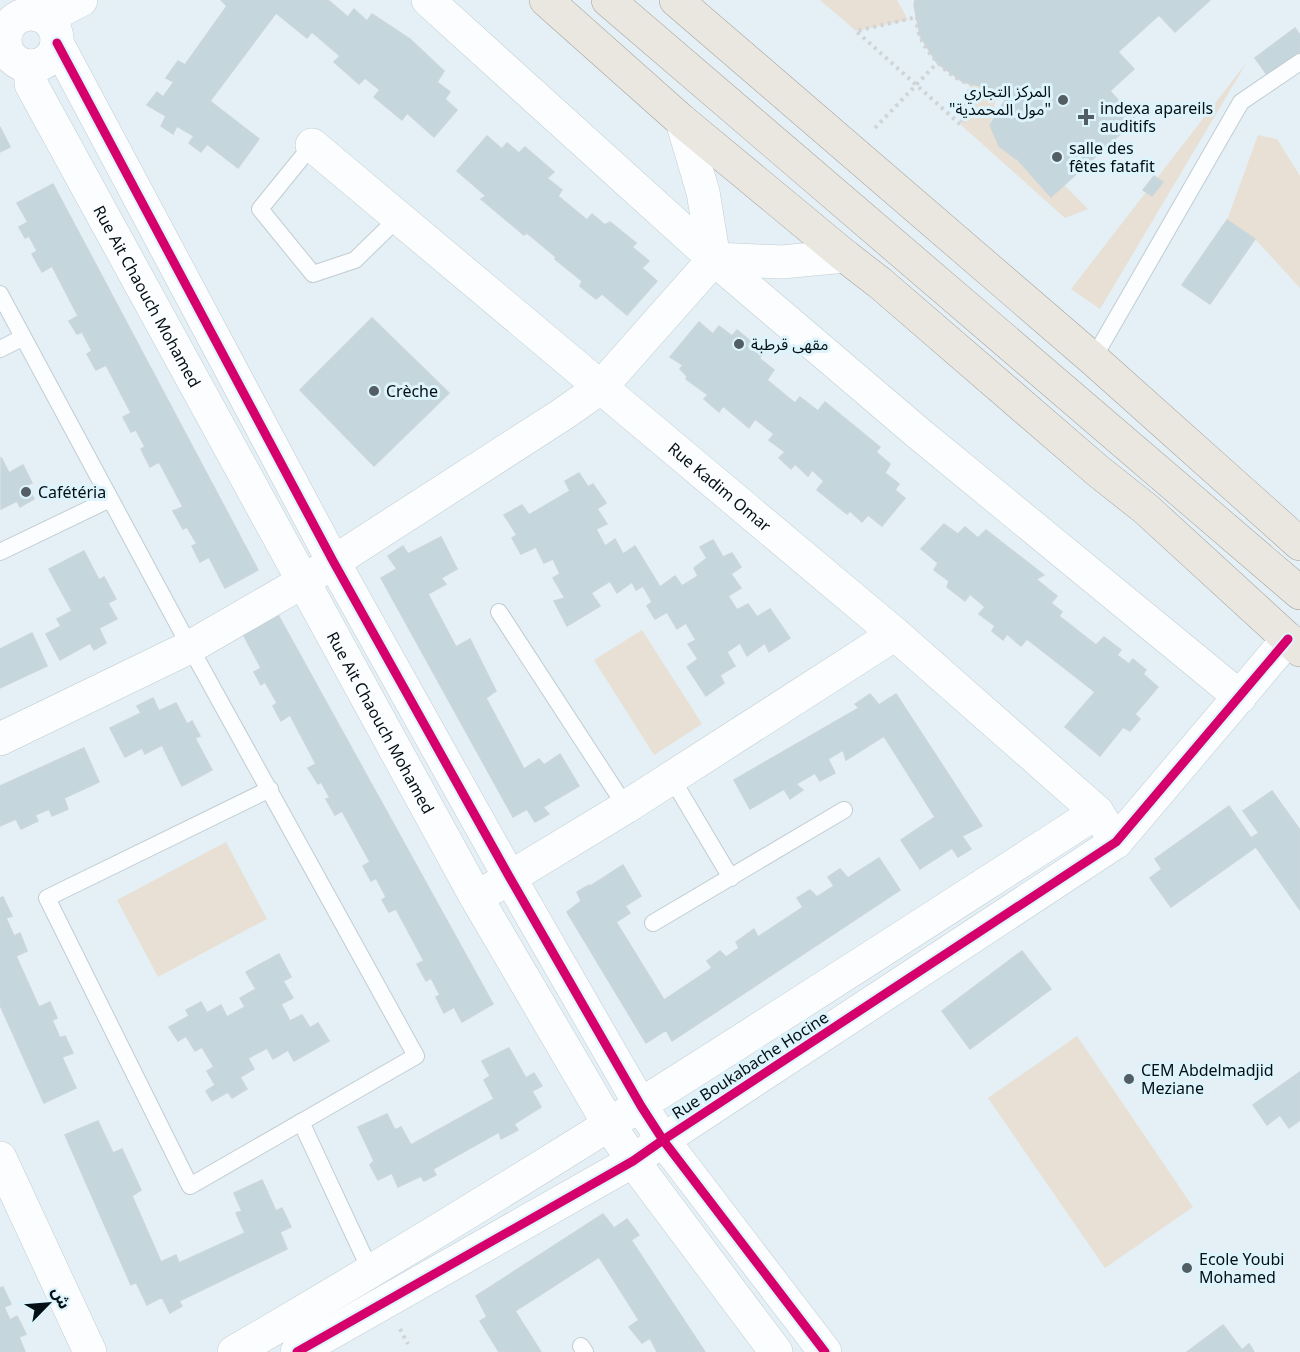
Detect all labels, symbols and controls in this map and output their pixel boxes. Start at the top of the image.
place label: المركز التجاري "مول المحمدية" [949,80,1051,120]
marker: المركز التجاري "مول المحمدية" [1056,93,1070,107]
place label: indexa apareils auditifs [1100,97,1213,137]
marker: indexa apareils auditifs [1077,108,1095,126]
place label: salle des fêtes fatafit [1069,137,1155,177]
marker: salle des fêtes fatafit [1050,150,1064,164]
street label: Rue Ait Chaouch Mohamed [88,201,206,391]
place label: مقهى قرطبة [751,333,828,355]
marker: مقهى قرطبة [732,337,746,351]
place label: Crèche [386,380,438,402]
marker: Crèche [367,384,381,398]
street label: Rue Kadim Omar [663,437,776,537]
place label: Cafétéria [38,481,106,503]
marker: Cafétéria [19,485,33,499]
street label: Rue Ait Chaouch Mohamed [322,628,439,818]
street label: Rue Boukabache Hocine [668,1006,832,1124]
place label: CEM Abdelmadjid Meziane [1141,1059,1274,1099]
marker: CEM Abdelmadjid Meziane [1122,1072,1136,1086]
place label: Ecole Youbi Mohamed [1199,1248,1284,1288]
marker: Ecole Youbi Mohamed [1180,1261,1194,1275]
north arrow [18,1274,78,1334]
text: ش [47,1283,76,1312]

